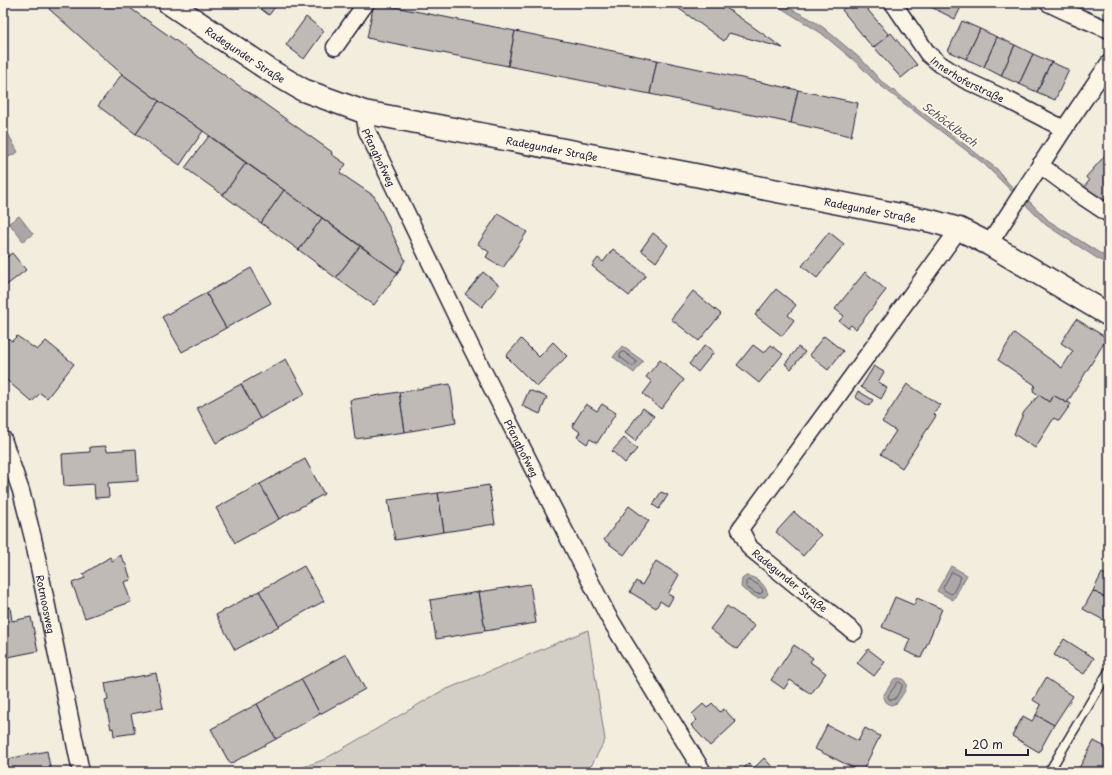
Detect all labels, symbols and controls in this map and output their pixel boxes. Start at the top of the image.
street label: Radegunder Straße [203,22,289,86]
street label: Innerhoferstraße [928,52,1007,105]
water label: Schöcklbach [919,98,982,151]
street label: Pfanghofweg [359,125,400,189]
street label: Radegunder Straße [505,132,599,164]
street label: Radegunder Straße [823,193,917,225]
street label: Pfanghofweg [501,416,543,479]
street label: Radegunder Straße [749,545,831,615]
street label: Rotmoosweg [33,573,60,635]
scale bar [966,731,1028,757]
text: 20 m [972,735,1003,753]

